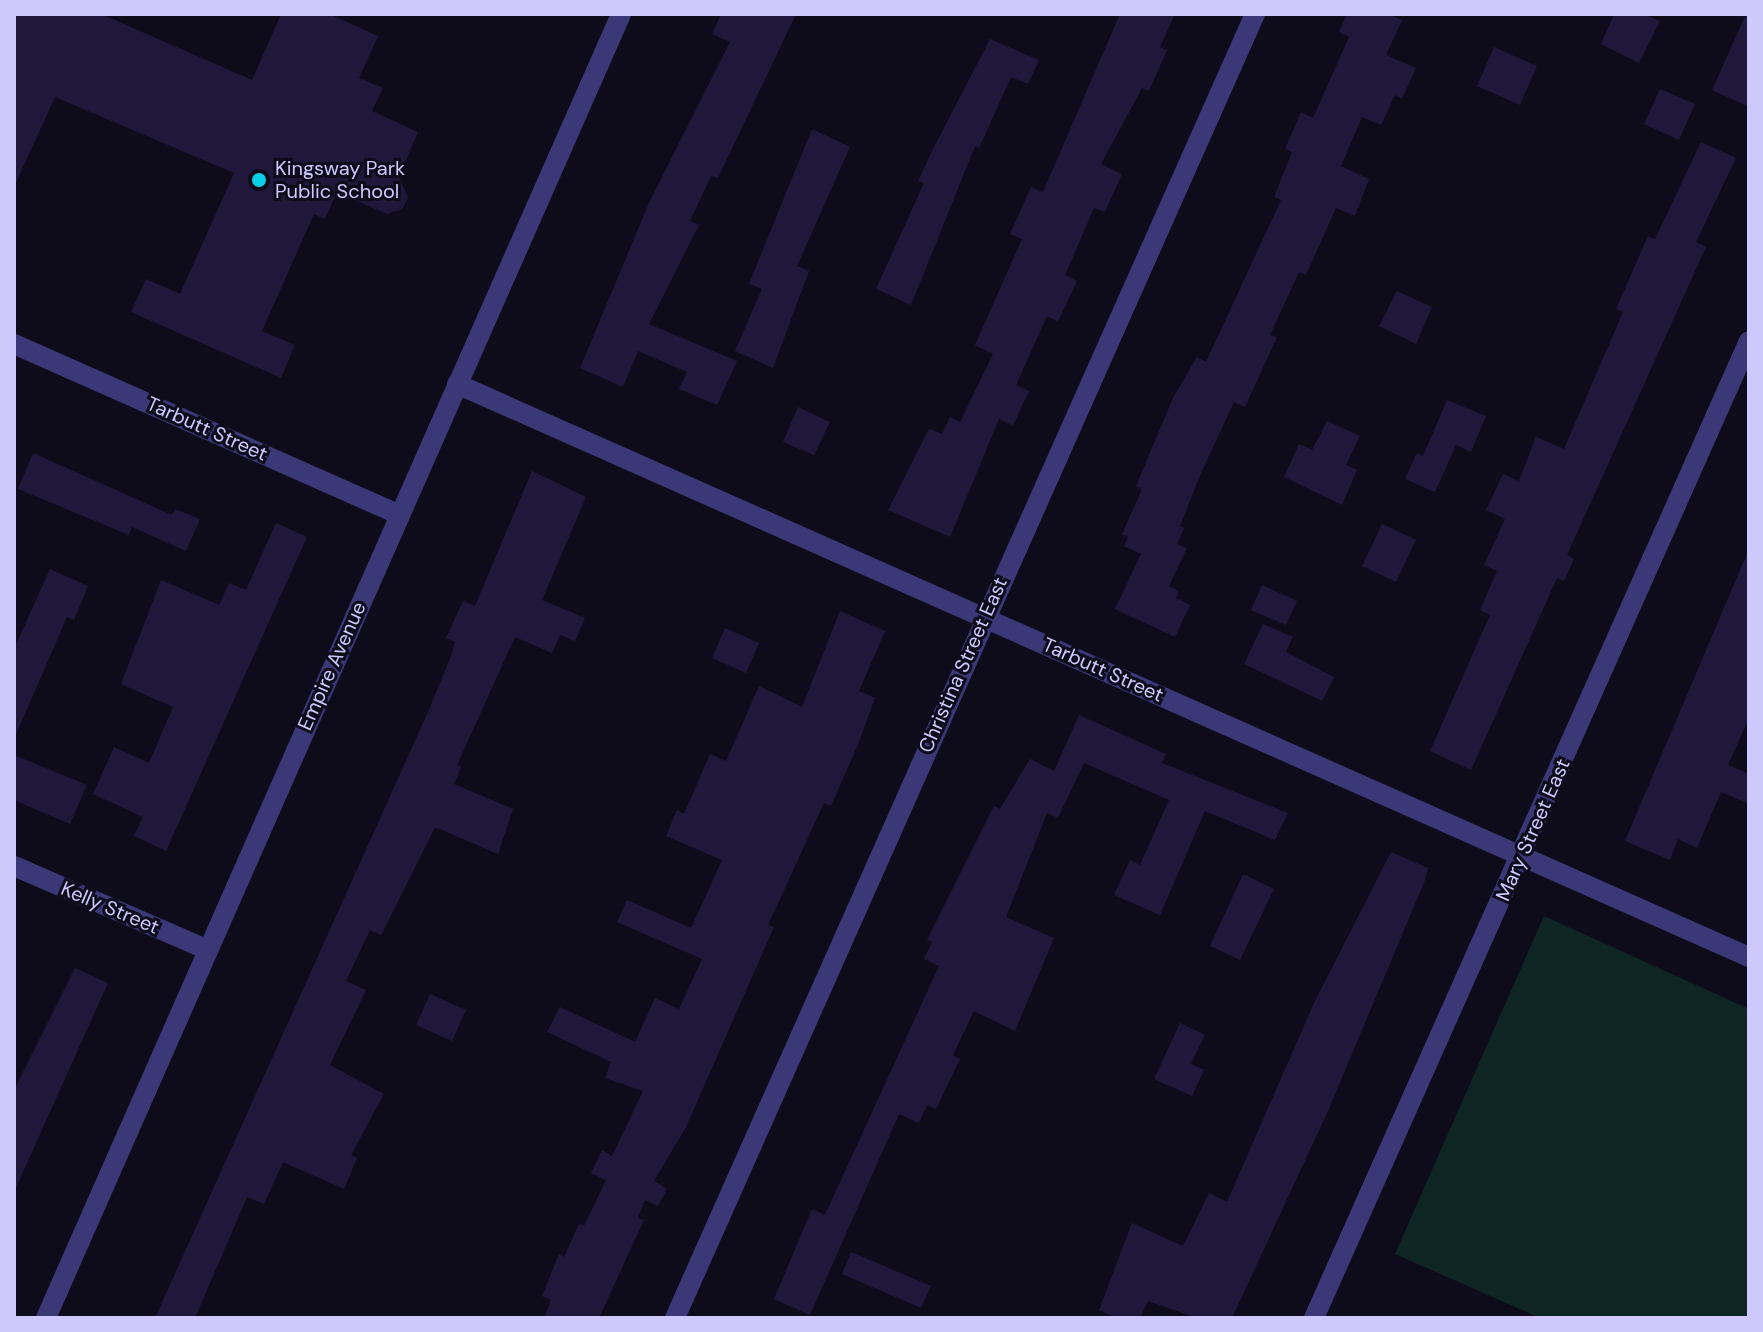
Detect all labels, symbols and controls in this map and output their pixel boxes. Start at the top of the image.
place label: Kingsway Park Public School [275,156,405,203]
marker: Kingsway Park Public School [250,171,268,189]
street label: Tarbutt Street [143,392,271,466]
street label: Christina Street East [913,574,1013,756]
street label: Empire Avenue [293,598,371,734]
street label: Tarbutt Street [1039,633,1167,707]
street label: Mary Street East [1491,755,1575,905]
street label: Kelly Street [57,877,163,939]

